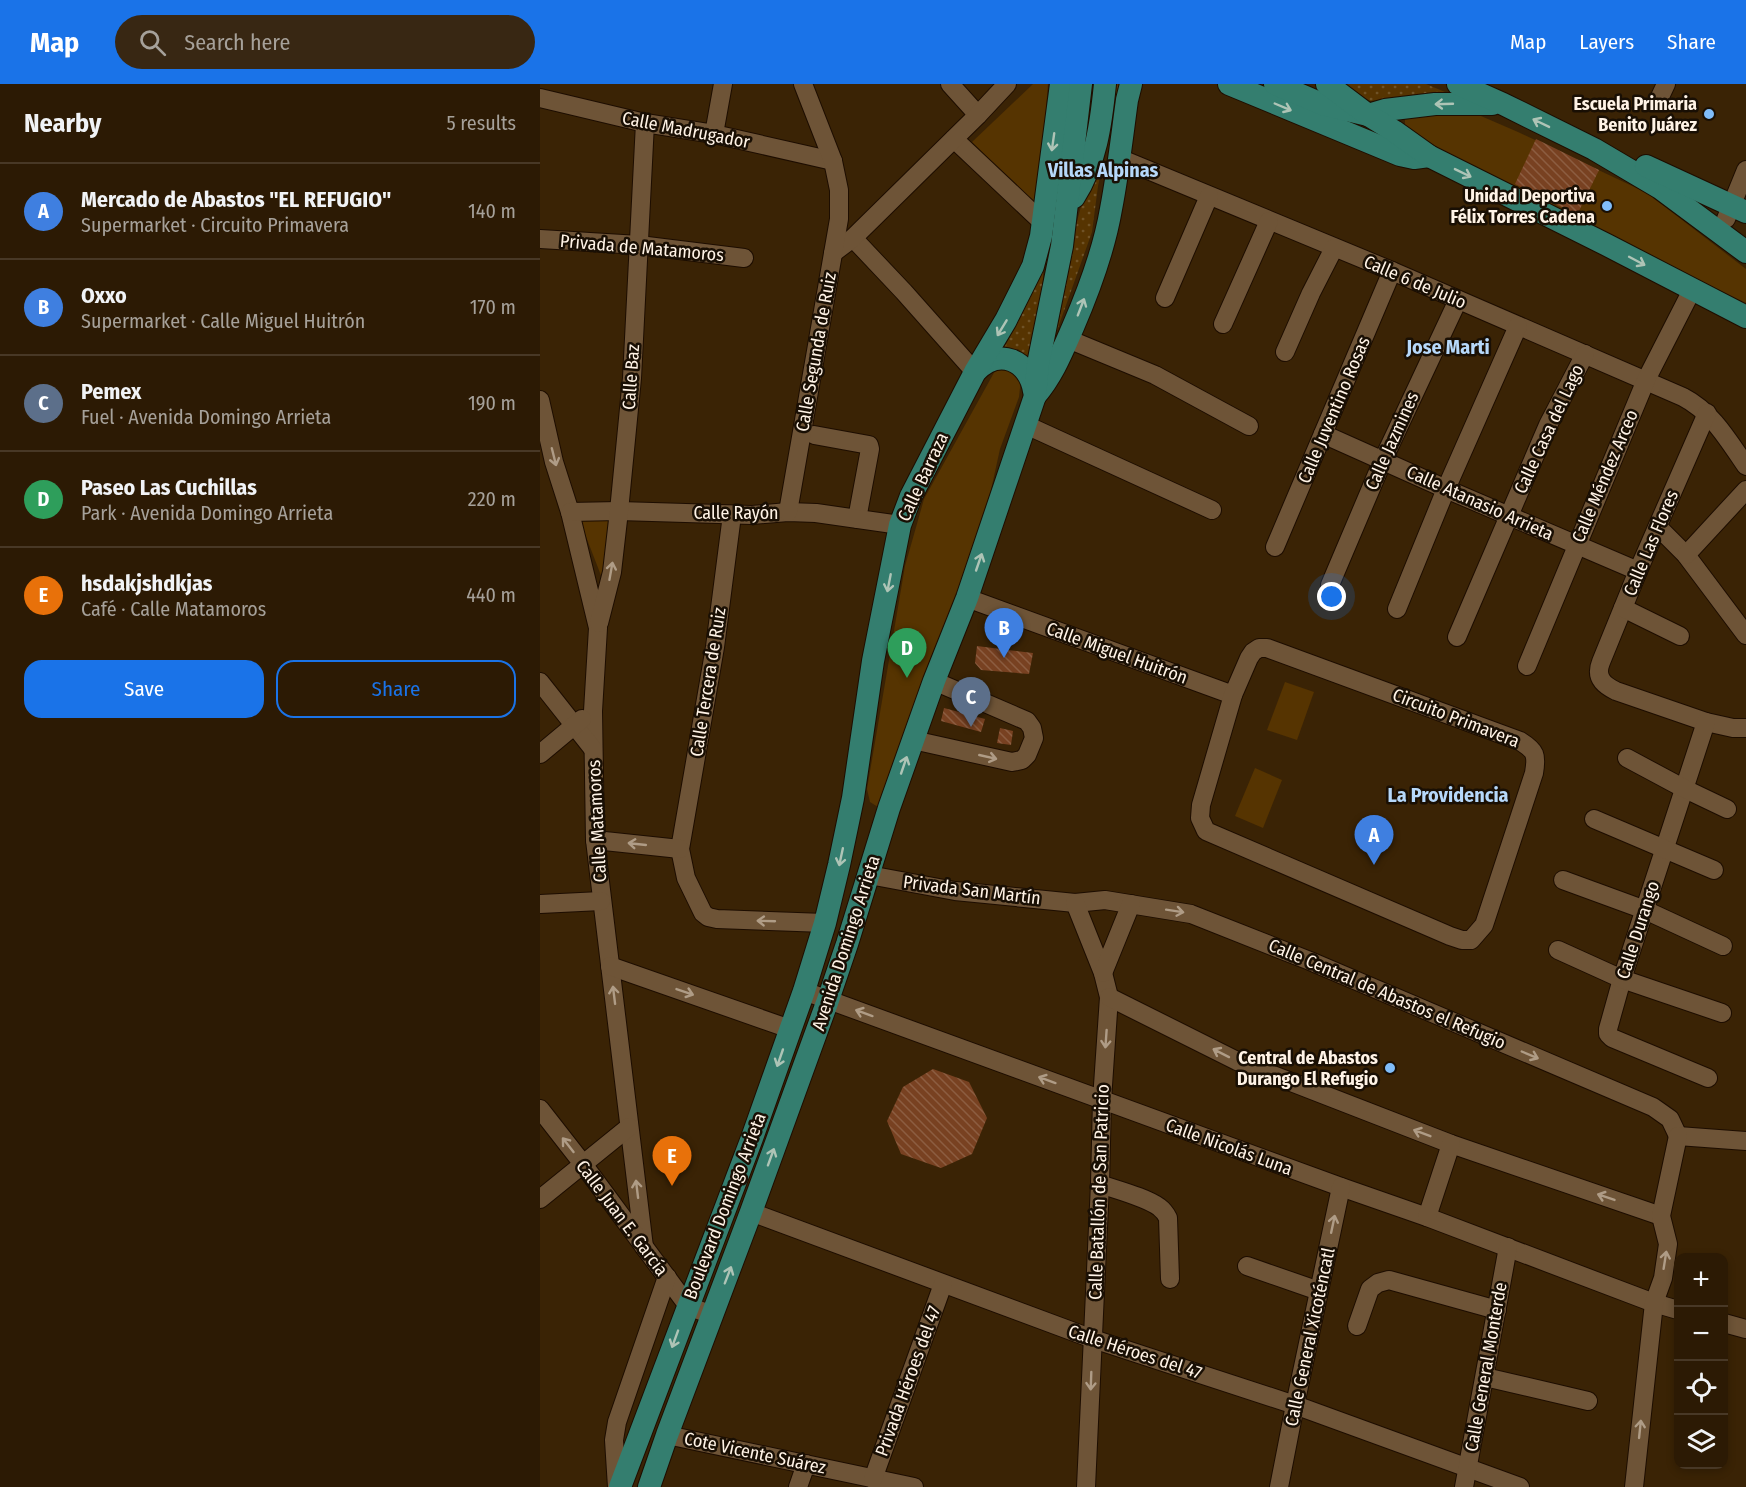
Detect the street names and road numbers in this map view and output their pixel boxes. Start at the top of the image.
street label: Calle Madrugador [620,107,752,153]
street label: Privada de Matamoros [559,230,725,266]
street label: Calle 6 de Julio [1360,251,1470,313]
street label: Calle Segunda de Ruiz [791,271,841,433]
street label: Calle Juventino Rosas [1293,333,1375,487]
street label: Calle Baz [618,343,644,411]
street label: Calle Casa del Lago [1509,361,1589,497]
street label: Calle Jazmines [1361,388,1424,494]
street label: Calle Méndez Arceo [1567,406,1643,546]
street label: Calle Barraza [893,429,953,525]
street label: Calle Atanasio Arrieta [1403,461,1557,545]
street label: Calle Las Flores [1619,487,1683,599]
street label: Calle Rayón [693,502,779,524]
street label: Calle Tercera de Ruiz [685,606,731,758]
street label: Calle Miguel Huitrón [1043,617,1191,689]
street label: Circuito Primavera [1390,684,1523,752]
street label: Calle Matamoros [583,759,611,883]
street label: Avenida Domingo Arrieta [807,853,885,1033]
street label: Privada San Martín [902,871,1042,909]
street label: Calle Durango [1612,878,1664,982]
street label: Calle Central de Abastos el Refugio [1265,934,1509,1054]
street label: Calle Batallón de San Patricio [1084,1084,1114,1300]
street label: Boulevard Domingo Arrieta [679,1109,771,1302]
street label: Calle Nicolás Luna [1163,1114,1295,1180]
street label: Calle Juan E. García [571,1156,673,1280]
street label: Calle General Xicoténcatl [1280,1245,1340,1428]
street label: Calle General Monterde [1460,1280,1512,1453]
street label: Privada Héroes del 47 [871,1303,945,1459]
street label: Calle Héroes del 47 [1065,1320,1205,1384]
street label: Cote Vicente Suárez [682,1427,828,1479]

